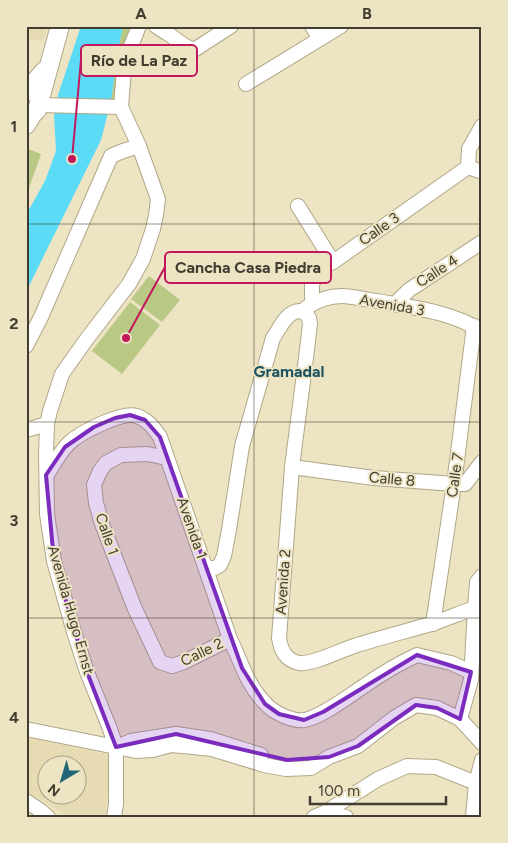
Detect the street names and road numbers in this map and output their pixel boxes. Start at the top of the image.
street label: Calle 3 [355,209,403,249]
street label: Calle 4 [413,251,461,291]
street label: Avenida 3 [358,290,426,320]
street label: Calle 7 [443,451,467,499]
street label: Calle 8 [368,468,416,490]
street label: Avenida 1 [173,495,211,561]
street label: Calle 1 [91,511,123,557]
street label: Avenida Hugo Ernst [44,543,98,677]
street label: Avenida 2 [272,548,294,616]
street label: Calle 2 [178,634,226,670]

